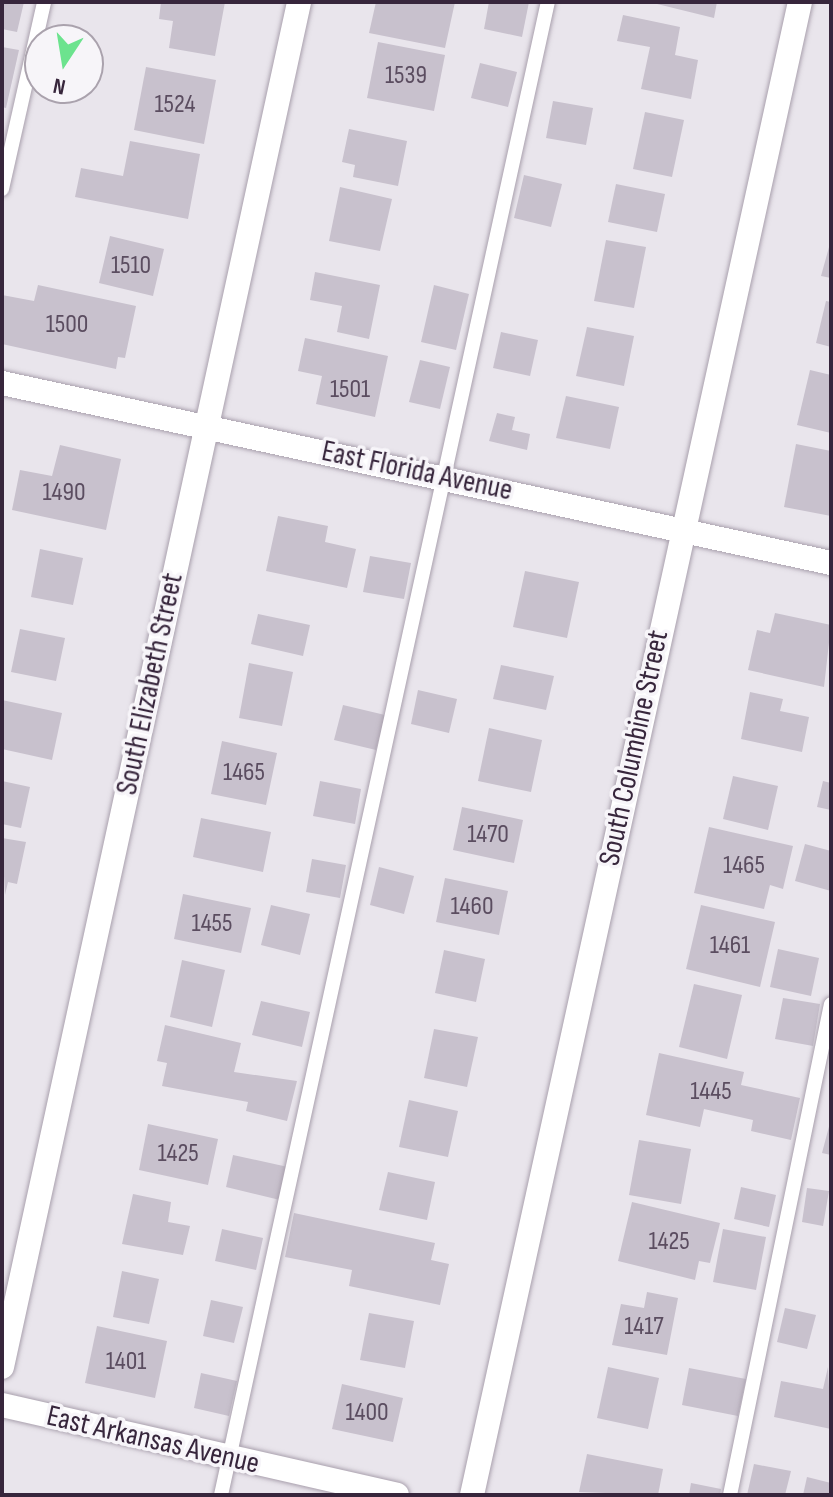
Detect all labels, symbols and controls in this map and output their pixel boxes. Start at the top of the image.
north arrow [24,24,104,104]
house number: 1539 [385,60,427,92]
text: N [51,72,68,100]
house number: 1524 [155,89,195,121]
house number: 1510 [111,250,151,282]
house number: 1500 [46,309,88,341]
house number: 1501 [330,374,370,406]
street label: East Florida Avenue [318,433,516,509]
house number: 1490 [42,477,86,509]
street label: South Elizabeth Street [109,570,191,798]
street label: South Columbine Street [591,627,677,869]
house number: 1465 [223,757,265,789]
house number: 1470 [467,819,509,851]
house number: 1465 [723,850,765,882]
house number: 1460 [451,891,493,923]
house number: 1455 [192,908,232,940]
house number: 1461 [710,930,750,962]
house number: 1445 [690,1076,732,1108]
house number: 1425 [157,1138,199,1170]
house number: 1425 [648,1226,690,1258]
house number: 1417 [624,1311,664,1343]
house number: 1401 [106,1346,146,1378]
house number: 1400 [345,1397,389,1429]
street label: East Arkansas Avenue [43,1398,263,1482]

